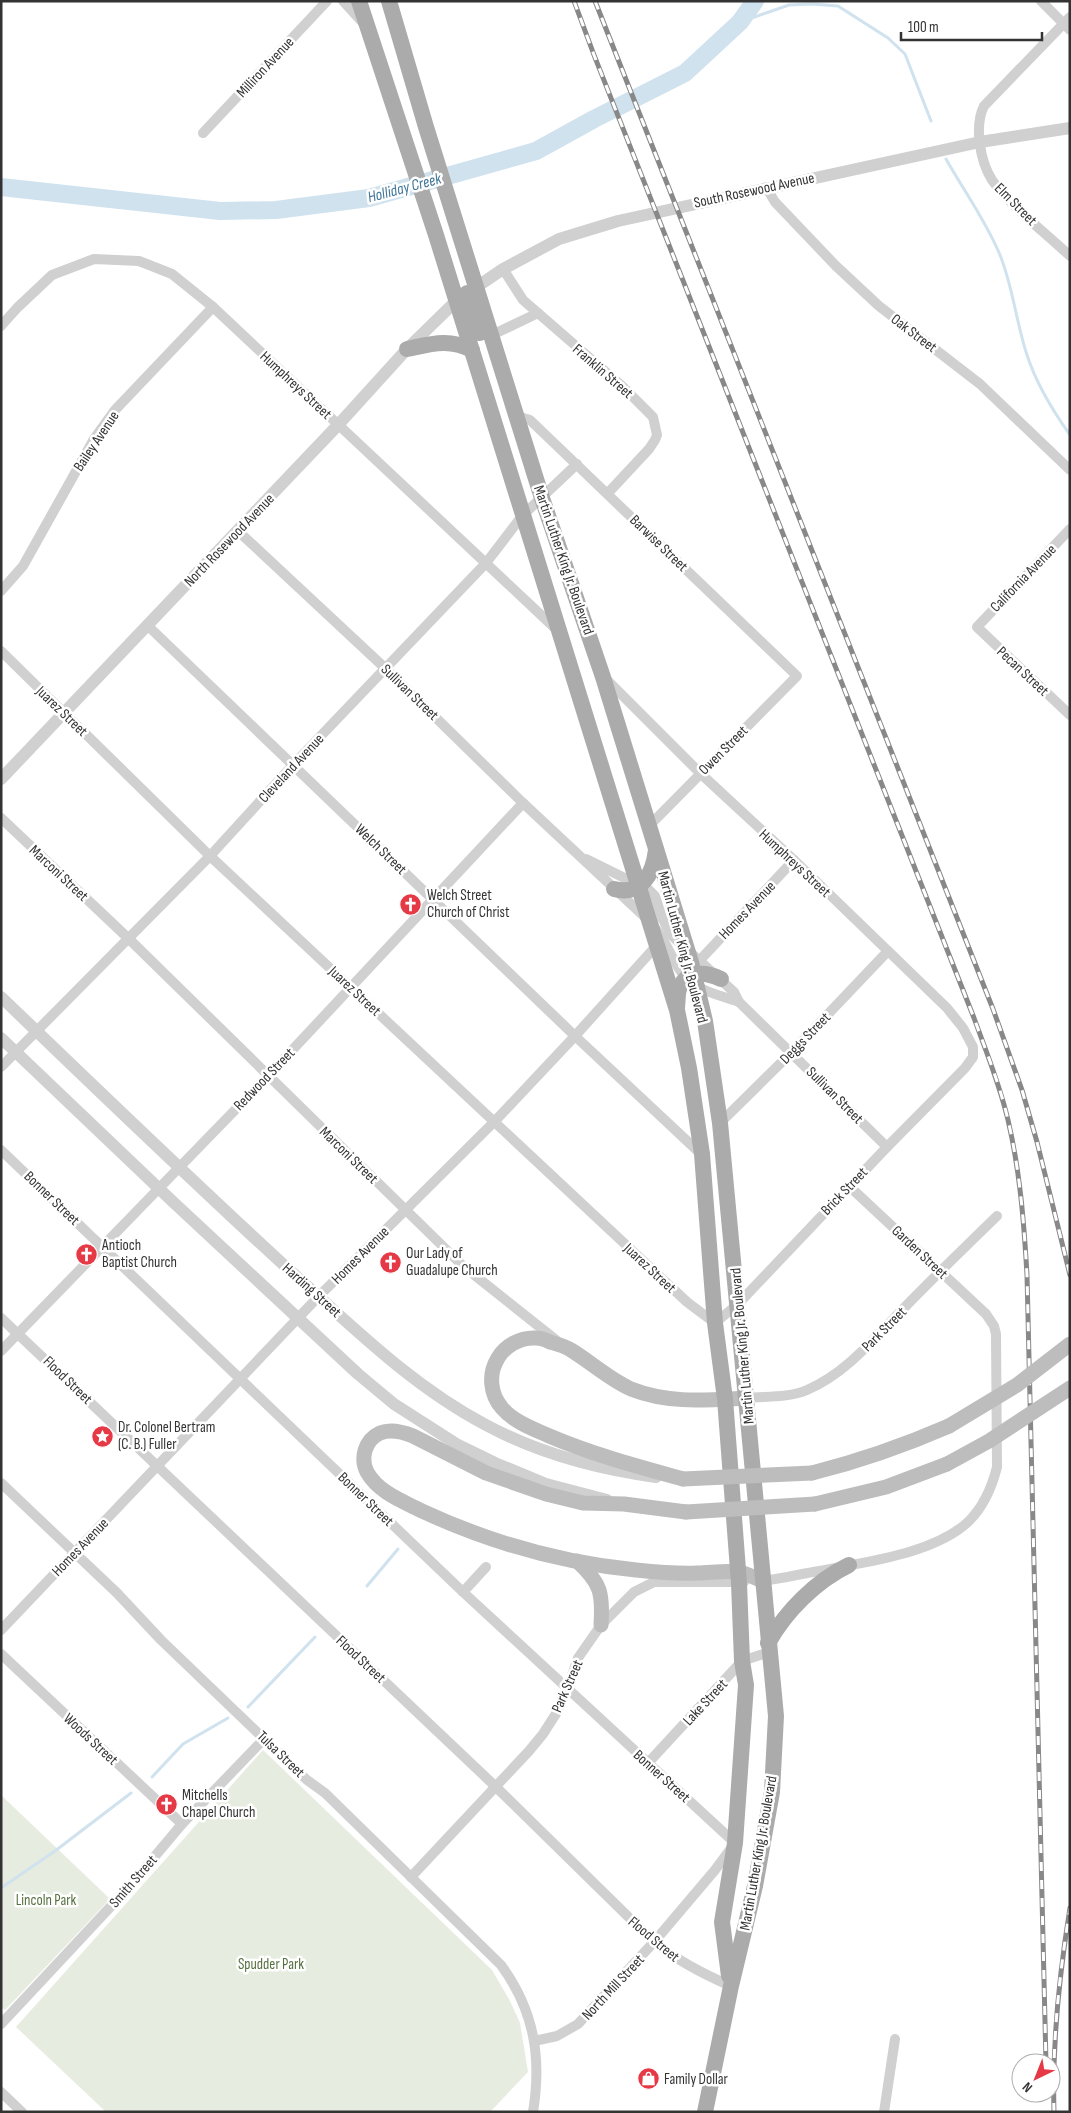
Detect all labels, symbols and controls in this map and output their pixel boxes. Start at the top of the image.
scale bar [901,10,1042,42]
text: 100 m [908,18,939,37]
street label: Milliron Avenue [232,33,298,102]
street label: South Rosewood Avenue [692,168,816,213]
water label: Holliday Creek [366,169,444,207]
street label: Elm Street [990,179,1041,230]
street label: Oak Street [887,310,941,357]
street label: Franklin Street [569,340,637,403]
street label: Humphreys Street [256,347,336,424]
street label: Bailey Avenue [69,407,124,475]
street label: Martin Luther King Jr. Boulevard [529,483,598,637]
street label: North Rosewood Avenue [180,490,279,591]
street label: Barwise Street [626,511,692,576]
street label: California Avenue [986,540,1061,616]
street label: Pecan Street [993,642,1053,701]
street label: Sullivan Street [377,660,443,725]
street label: Juarez Street [31,681,92,741]
street label: Owen Street [695,721,752,779]
street label: Cleveland Avenue [254,730,328,807]
street label: Welch Street [351,820,411,879]
street label: Humphreys Street [755,825,835,902]
street label: Marconi Street [25,841,93,906]
street label: Martin Luther King Jr. Boulevard [653,869,712,1025]
street label: Homes Avenue [715,877,780,944]
place label: Welch Street Church of Christ [427,886,510,922]
church icon: Welch Street Church of Christ [399,892,423,916]
street label: Juarez Street [324,962,385,1021]
street label: Deggs Street [776,1008,835,1068]
street label: Redwood Street [230,1044,299,1115]
street label: Sullivan Street [802,1063,868,1128]
street label: Marconi Street [315,1123,382,1188]
street label: Brick Street [817,1163,872,1219]
street label: Bonner Street [20,1167,84,1230]
street label: Homes Avenue [327,1222,393,1288]
street label: Garden Street [888,1222,952,1283]
place label: Antioch Baptist Church [101,1236,177,1272]
street label: Juarez Street [619,1239,680,1298]
church icon: Antioch Baptist Church [74,1242,98,1266]
place label: Our Lady of Guadalupe Church [406,1244,498,1280]
church icon: Our Lady of Guadalupe Church [378,1250,402,1274]
street label: Harding Street [278,1259,345,1322]
street label: Martin Luther King Jr. Boulevard [726,1267,759,1425]
street label: Park Street [858,1303,911,1356]
street label: Flood Street [39,1352,97,1409]
place label: Dr. Colonel Bertram (C. B.) Fuller [118,1418,215,1454]
place icon: Dr. Colonel Bertram (C. B.) Fuller [90,1424,114,1448]
street label: Bonner Street [334,1468,398,1531]
street label: Homes Avenue [48,1514,113,1581]
street label: Flood Street [332,1632,390,1687]
street label: Park Street [547,1656,588,1716]
street label: Lake Street [679,1675,732,1730]
street label: Woods Street [59,1709,122,1770]
street label: Tulsa Street [253,1727,309,1782]
street label: Bonner Street [629,1746,694,1807]
street label: Martin Luther King Jr. Boulevard [736,1774,781,1932]
place label: Mitchells Chapel Church [182,1786,255,1822]
church icon: Mitchells Chapel Church [154,1792,178,1816]
street label: Smith Street [105,1851,162,1912]
park label: Lincoln Park [16,1891,77,1910]
street label: Flood Street [624,1912,684,1967]
street label: North Mill Street [578,1950,649,2024]
park label: Spudder Park [238,1955,304,1974]
north arrow [1011,2053,1061,2103]
shop icon: Family Dollar [636,2067,660,2091]
place label: Family Dollar [664,2070,729,2089]
text: N [1019,2078,1036,2096]

